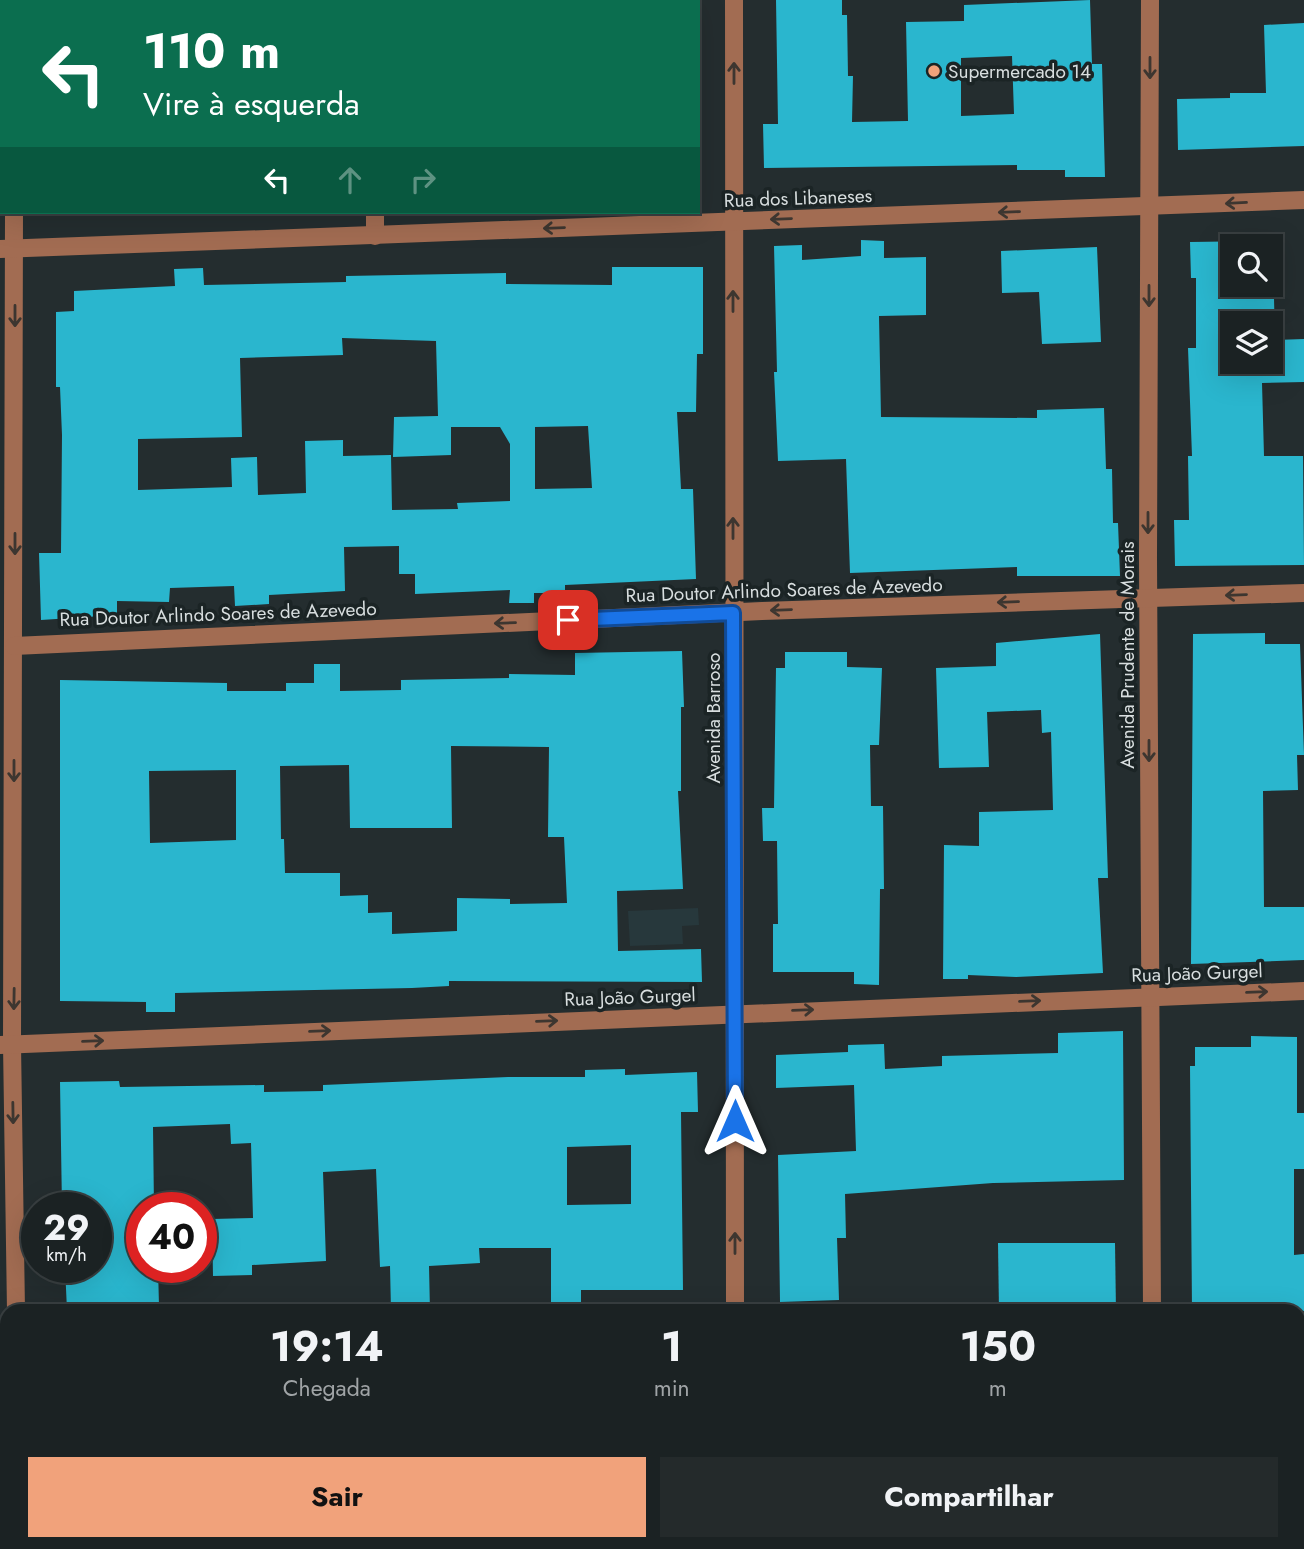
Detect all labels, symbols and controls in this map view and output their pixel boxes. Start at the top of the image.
text: 110 m [143,16,280,86]
icon: left [28,28,119,119]
one-way arrow [1143,56,1157,79]
place label: Supermercado 14 [948,58,1091,85]
one-way arrow [727,62,741,85]
marker: Supermercado 14 [926,63,942,79]
text: Vire à esquerda [143,81,360,127]
icon: left [258,161,296,199]
icon: ahead [331,161,369,199]
icon: right [404,161,442,199]
street label: Rua dos Libaneses [723,182,873,214]
one-way arrow [1225,197,1248,210]
one-way arrow [997,205,1020,219]
one-way arrow [770,213,793,226]
one-way arrow [543,222,566,235]
map controls [1220,234,1283,374]
button: search [1220,234,1283,297]
one-way arrow [1142,284,1155,307]
one-way arrow [726,290,740,313]
one-way arrow [8,305,22,328]
button: layers [1220,311,1283,374]
one-way arrow [1141,511,1155,534]
one-way arrow [726,517,740,540]
one-way arrow [8,532,22,555]
street label: Avenida Prudente de Morais [1114,541,1141,769]
street label: Rua Doutor Arlindo Soares de Azevedo [625,571,943,609]
one-way arrow [1225,588,1248,601]
pin [538,590,598,650]
street label: Rua Doutor Arlindo Soares de Azevedo [59,595,377,633]
one-way arrow [997,596,1020,609]
icon: arrive [549,601,587,639]
one-way arrow [770,603,793,617]
one-way arrow [494,617,517,630]
street label: Avenida Barroso [700,653,727,783]
one-way arrow [1142,739,1156,762]
one-way arrow [7,760,21,783]
street label: Rua João Gurgel [1131,957,1263,989]
street label: Rua João Gurgel [564,981,696,1013]
one-way arrow [1246,986,1269,999]
one-way arrow [7,987,20,1010]
one-way arrow [1018,994,1041,1007]
one-way arrow [791,1004,814,1017]
one-way arrow [535,1015,558,1028]
one-way arrow [308,1024,331,1037]
one-way arrow [81,1034,104,1047]
position arrow [698,1084,772,1158]
one-way arrow [6,1101,20,1124]
speed limit sign: 40 [126,1192,217,1283]
text: 29 [43,1203,90,1253]
one-way arrow [728,1231,742,1254]
text: km/h [46,1242,87,1268]
text: 19:14 [270,1316,384,1377]
text: 1 [661,1316,682,1377]
text: 150 [960,1316,1036,1377]
text: Chegada [283,1371,371,1405]
text: min [654,1371,690,1405]
text: m [989,1371,1007,1405]
button: Sair [28,1457,646,1537]
button: Compartilhar [660,1457,1278,1537]

